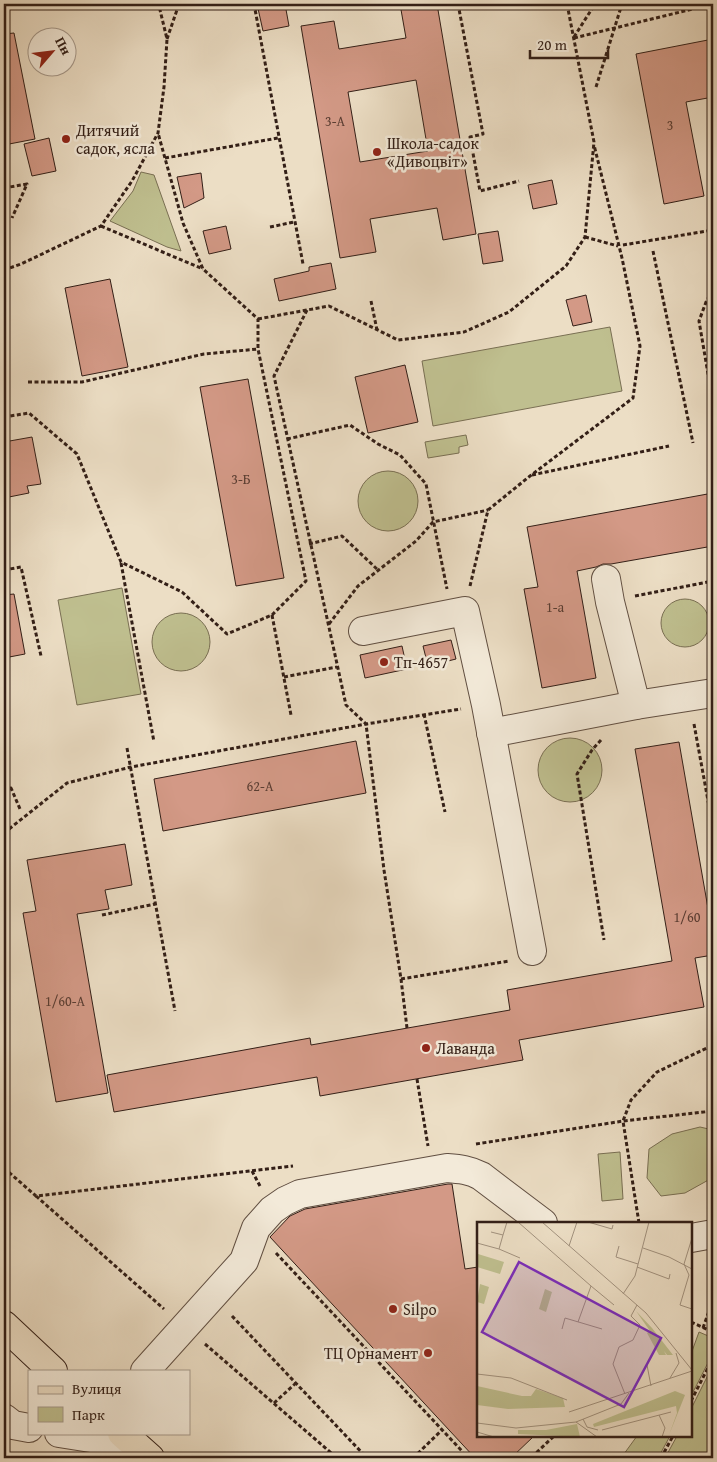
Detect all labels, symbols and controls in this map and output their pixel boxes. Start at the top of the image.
north arrow [28,28,78,78]
scale bar [530,28,607,60]
text: Пн [50,33,77,59]
text: 20 m [537,34,568,55]
house number: 3-А [325,111,346,131]
house number: 3 [667,115,673,135]
place label: Дитячий садок, ясла [75,118,155,160]
place label: Школа-садок «Дивоцвіт» [387,131,479,173]
marker: Дитячий садок, ясла [60,133,72,145]
marker: Школа-садок «Дивоцвіт» [371,146,383,158]
house number: 3-Б [231,469,251,489]
house number: 1-а [546,597,564,617]
place label: Тп-4657 [394,650,449,674]
marker: Тп-4657 [378,656,390,668]
house number: 62-А [247,776,274,796]
house number: 1/60 [674,907,701,927]
house number: 1/60-А [45,991,86,1011]
place label: Лаванда [436,1036,495,1060]
marker: Лаванда [420,1042,432,1054]
inset map [477,1222,692,1437]
place label: Silpo [403,1297,437,1321]
marker: Silpo [387,1303,399,1315]
place label: ТЦ Орнамент [324,1341,418,1365]
marker: ТЦ Орнамент [422,1347,434,1359]
legend [28,1370,190,1434]
text: Вулиця [72,1378,122,1399]
text: Парк [72,1404,105,1425]

